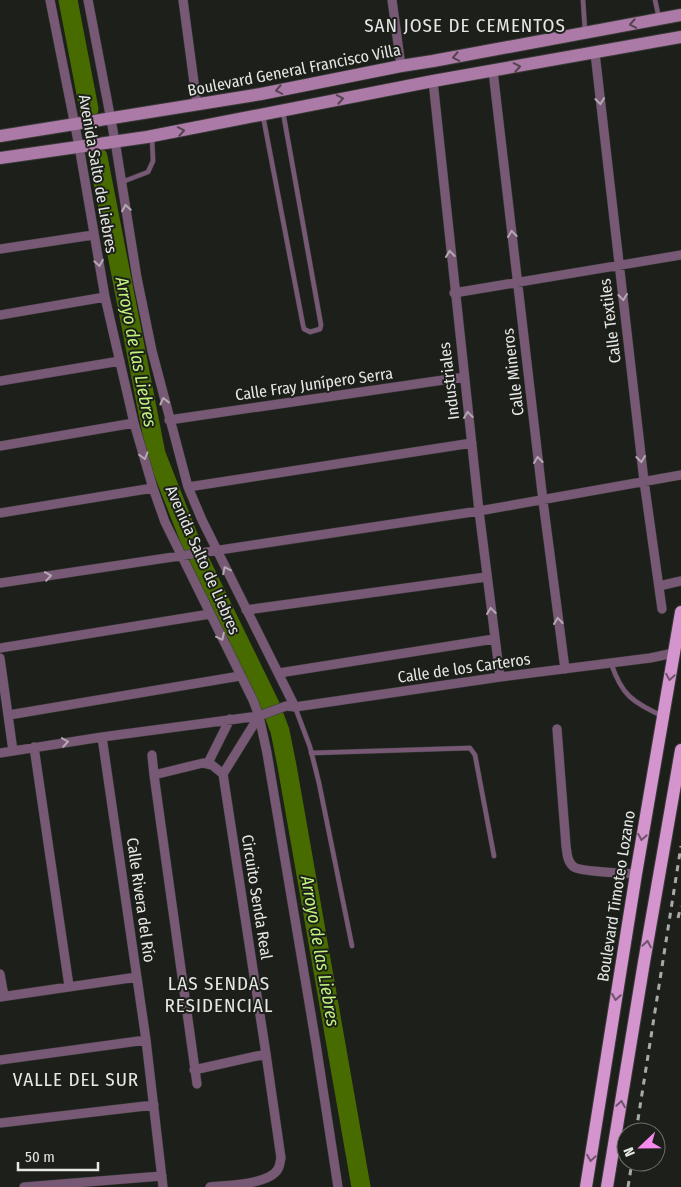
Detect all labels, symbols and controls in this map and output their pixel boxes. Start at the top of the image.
district label: SAN JOSE DE CEMENTOS [364,14,566,37]
one-way arrow [629,18,638,29]
street label: Boulevard General Francisco Villa [186,40,402,100]
one-way arrow [452,51,461,61]
one-way arrow [513,62,522,72]
one-way arrow [275,84,284,95]
street label: Avenida Salto de Liebres [75,93,121,255]
one-way arrow [336,94,345,105]
one-way arrow [594,97,605,105]
one-way arrow [176,126,185,136]
one-way arrow [121,203,131,212]
one-way arrow [507,230,518,238]
one-way arrow [445,249,456,257]
one-way arrow [93,259,103,268]
water label: Arroyo de las Liebres [110,274,161,429]
street label: Calle Textiles [595,277,625,364]
one-way arrow [617,294,628,302]
street label: Calle Mineros [498,327,528,417]
street label: Industriales [435,341,463,421]
street label: Calle Fray Junípero Serra [234,364,394,404]
one-way arrow [159,397,170,406]
one-way arrow [463,411,474,419]
one-way arrow [138,451,148,459]
one-way arrow [635,455,646,463]
one-way arrow [533,456,544,464]
street label: Avenida Salto de Liebres [162,483,244,637]
one-way arrow [223,566,233,575]
one-way arrow [44,571,53,581]
one-way arrow [486,607,497,615]
one-way arrow [554,617,564,625]
one-way arrow [215,632,225,641]
street label: Calle de los Carteros [396,649,532,687]
one-way arrow [665,672,675,681]
one-way arrow [61,738,70,748]
street label: Boulevard Timoteo Lozano [593,809,639,983]
street label: Circuito Senda Real [238,833,276,961]
one-way arrow [638,833,648,841]
street label: Calle Rivera del Río [123,836,159,964]
water label: Arroyo de las Liebres [296,873,344,1028]
one-way arrow [642,940,652,948]
district label: LAS SENDAS RESIDENCIAL [164,972,274,1017]
one-way arrow [612,993,622,1002]
district label: VALLE DEL SUR [13,1068,139,1091]
one-way arrow [615,1100,625,1109]
north arrow [616,1122,666,1172]
scale bar [18,1140,98,1172]
text: N [620,1145,639,1159]
text: 50 m [25,1148,55,1166]
one-way arrow [586,1153,596,1162]

